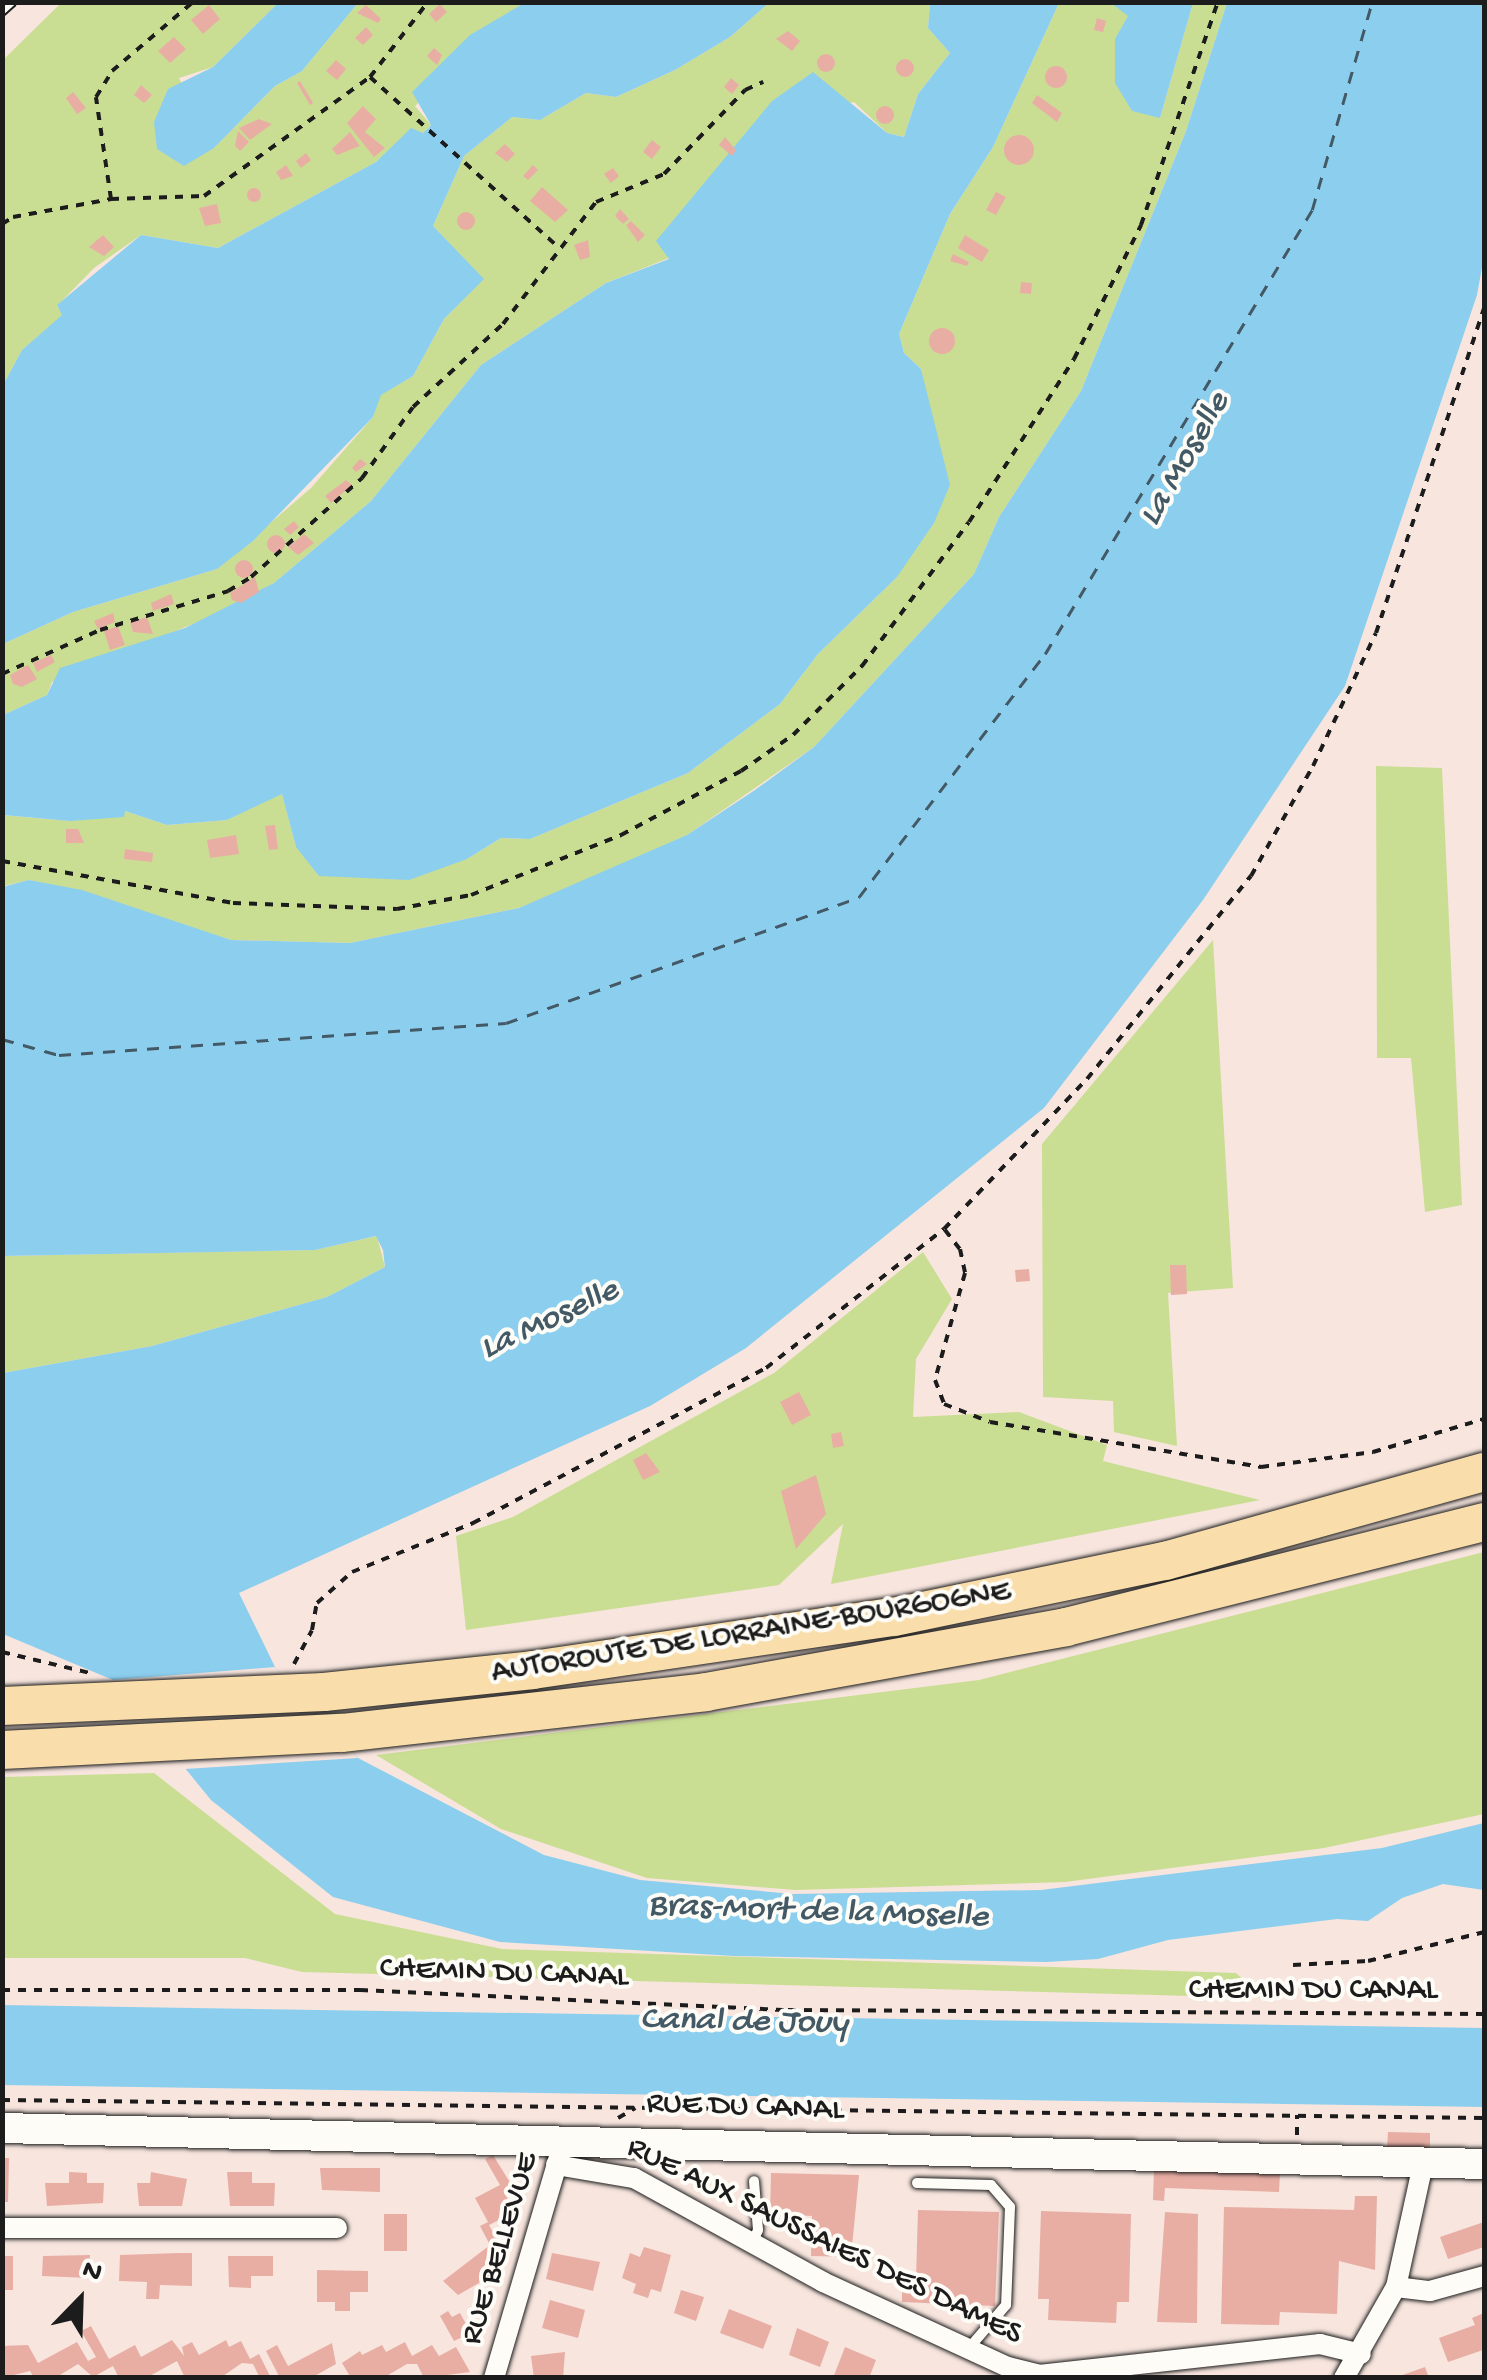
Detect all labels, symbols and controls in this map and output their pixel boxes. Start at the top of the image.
water label: La Moselle [1131,386,1241,534]
water label: La Moselle [474,1271,626,1371]
street label: AUTOROUTE DE LORRAINE-BOURGOGNE [489,1573,1013,1693]
water label: Bras-Mort de la Moselle [647,1886,989,1940]
street label: CHEMIN DU CANAL [379,1950,629,1998]
street label: CHEMIN DU CANAL [1189,1972,1437,2010]
water label: Canal de Jouy [640,2000,848,2046]
street label: RUE DU CANAL [646,2085,844,2131]
street label: RUE AUX SAUSSAIES DES DAMES [620,2129,1028,2355]
street label: RUE BELLEVUE [454,2148,548,2350]
north arrow [30,2250,130,2350]
text: N [77,2253,107,2291]

